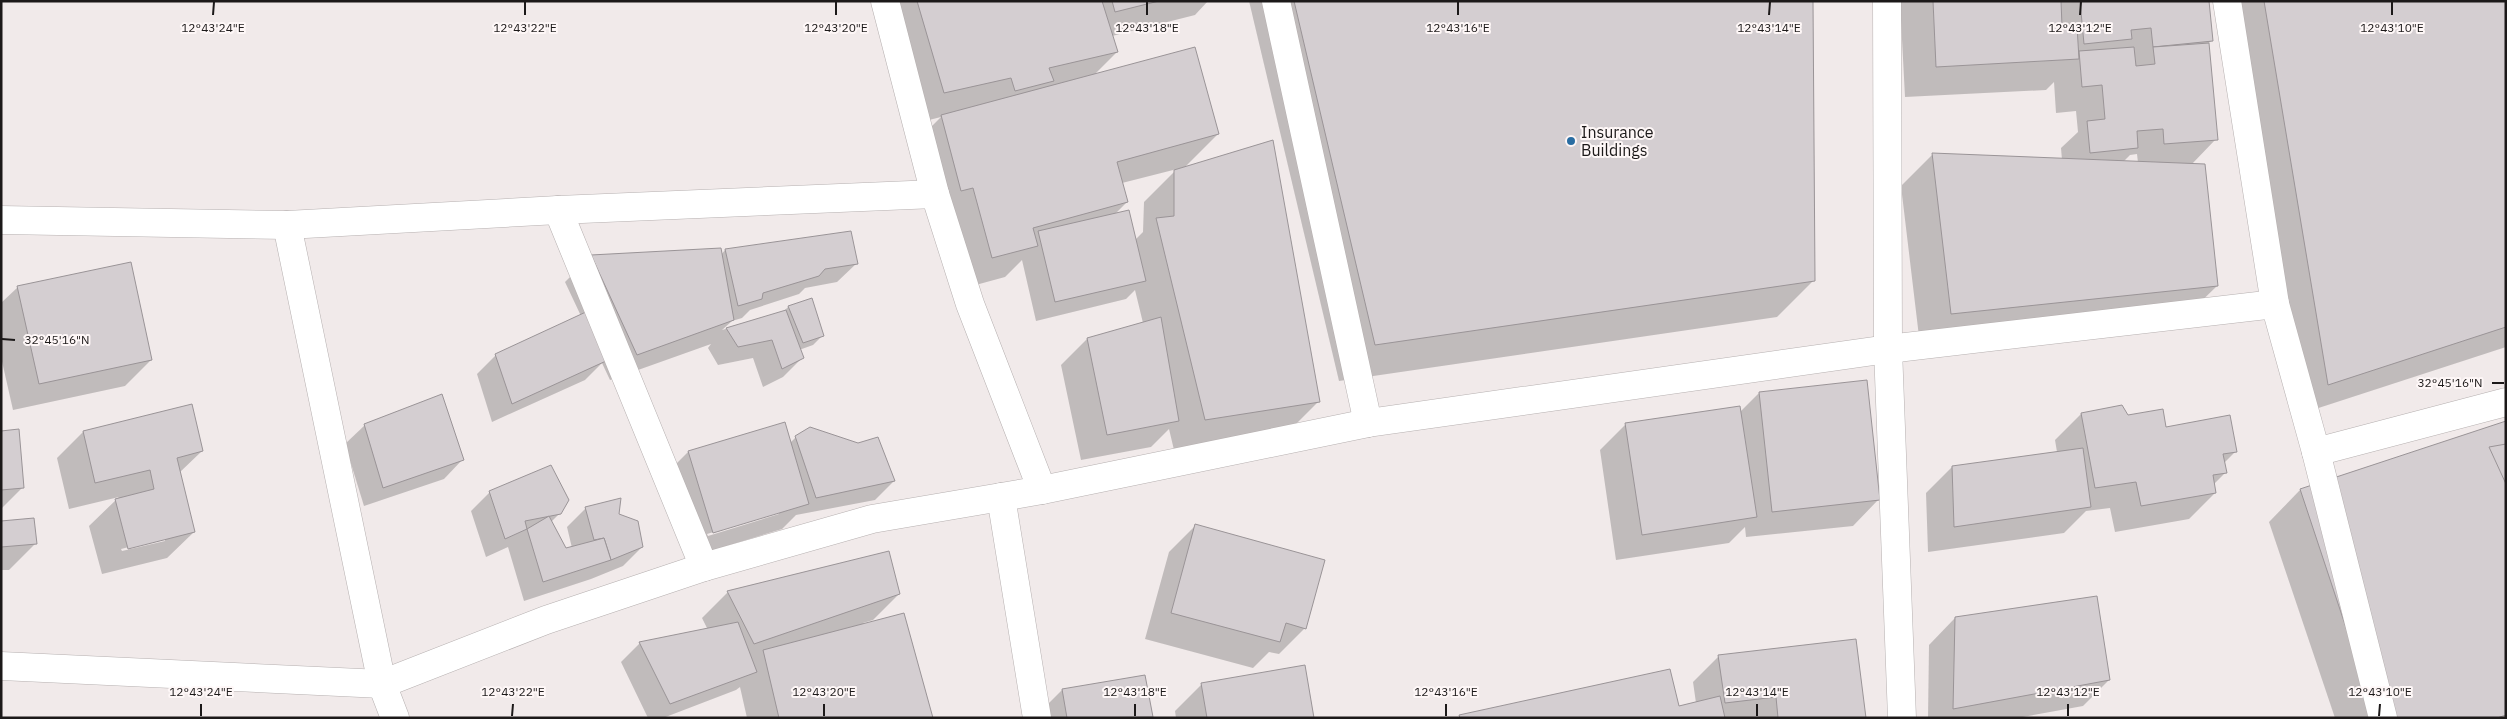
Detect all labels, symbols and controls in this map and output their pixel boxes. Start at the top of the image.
text: 12°43'24"E [181,20,245,35]
text: 12°43'22"E [493,20,557,35]
text: 12°43'20"E [804,20,868,35]
text: 12°43'18"E [1115,20,1179,35]
text: 12°43'16"E [1426,20,1490,35]
text: 12°43'14"E [1737,20,1801,35]
text: 12°43'12"E [2048,20,2112,35]
text: 12°43'10"E [2360,20,2424,35]
place label: Insurance Buildings [1581,122,1654,160]
marker: Insurance Buildings [1565,135,1577,147]
text: 32°45'16"N [24,332,90,347]
text: 32°45'16"N [2417,375,2483,390]
text: 12°43'24"E [169,684,233,699]
text: 12°43'22"E [481,684,545,699]
text: 12°43'20"E [792,684,856,699]
text: 12°43'18"E [1103,684,1167,699]
text: 12°43'16"E [1414,684,1478,699]
text: 12°43'14"E [1725,684,1789,699]
text: 12°43'12"E [2036,684,2100,699]
text: 12°43'10"E [2348,684,2412,699]

